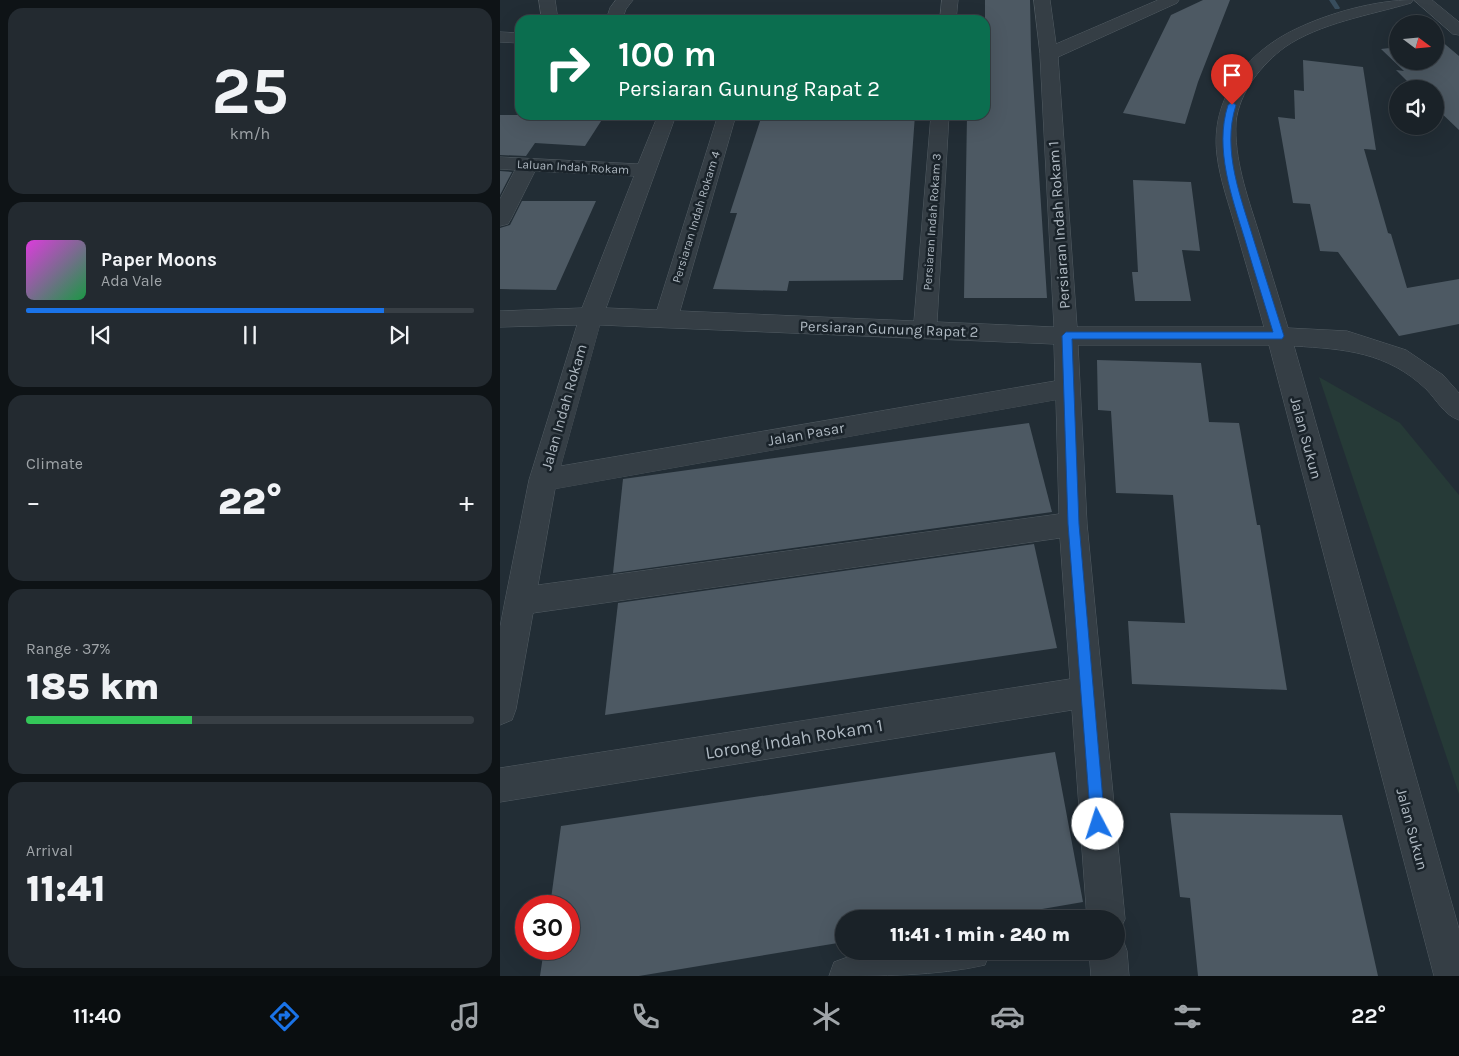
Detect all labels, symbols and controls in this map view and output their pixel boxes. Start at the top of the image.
north arrow [1389,15,1444,70]
map controls [1389,15,1444,135]
text: 100 m [618,34,717,75]
icon: right [535,35,600,100]
text: 25 [211,53,289,129]
pin [1211,54,1253,105]
icon: arrive [1218,61,1246,89]
text: Persiaran Gunung Rapat 2 [618,76,880,102]
button: sound [1389,80,1444,135]
text: km/h [230,124,270,143]
street label: Persiaran Indah Rokam 1 [1044,141,1074,309]
street label: Persiaran Indah Rokam 4 [669,149,723,285]
street label: Persiaran Indah Rokam 3 [920,153,944,291]
street label: Laluan Indah Rokam [516,157,630,177]
text: Paper Moons [101,249,217,271]
text: Ada Vale [101,271,162,290]
street label: Persiaran Gunung Rapat 2 [799,317,979,341]
icon: previous [87,321,115,349]
icon: pause [236,321,264,349]
icon: next [385,321,413,349]
street label: Jalan Indah Rokam [537,342,591,472]
street label: Jalan Sukun [1286,395,1326,481]
street label: Jalan Pasar [766,418,846,450]
text: Climate [26,454,83,473]
text: 22° [218,479,282,524]
text: − [26,485,41,518]
text: + [459,485,474,518]
text: Range · 37% [26,639,111,658]
text: 185 km [26,664,160,709]
street label: Lorong Indah Rokam 1 [704,714,884,764]
street label: Jalan Sukun [1392,786,1432,872]
position arrow [1071,797,1123,849]
text: Arrival [26,841,73,860]
text: 11:41 [26,866,106,911]
speed limit sign: 30 [515,895,580,960]
text: 11:41 · 1 min · 240 m [890,924,1070,946]
icon: directions [267,999,302,1034]
icon: music [448,999,483,1034]
icon: phone [628,999,663,1034]
icon: climate [809,999,844,1034]
icon: car [990,999,1025,1034]
icon: filters [1170,999,1205,1034]
text: 11:40 [73,1003,121,1029]
text: 22° [1351,1003,1386,1029]

